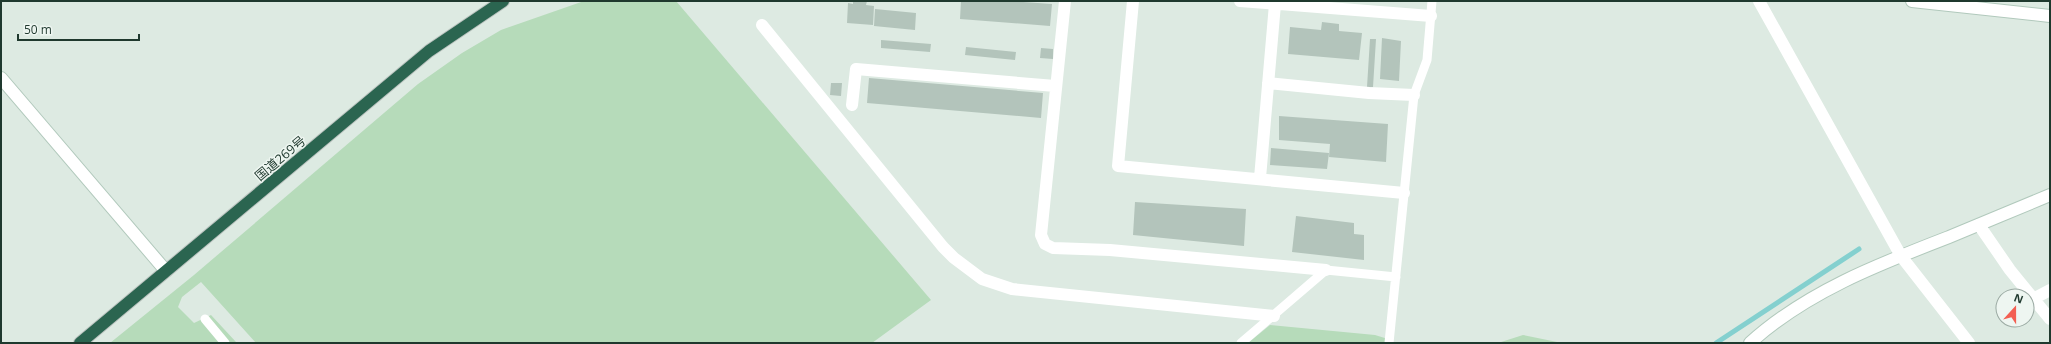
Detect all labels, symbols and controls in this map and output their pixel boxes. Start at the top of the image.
scale bar [18,16,139,42]
text: 50 m [24,21,52,38]
street label: 国道269号 [251,131,309,185]
north arrow [1995,288,2035,328]
text: N [2012,290,2026,307]

